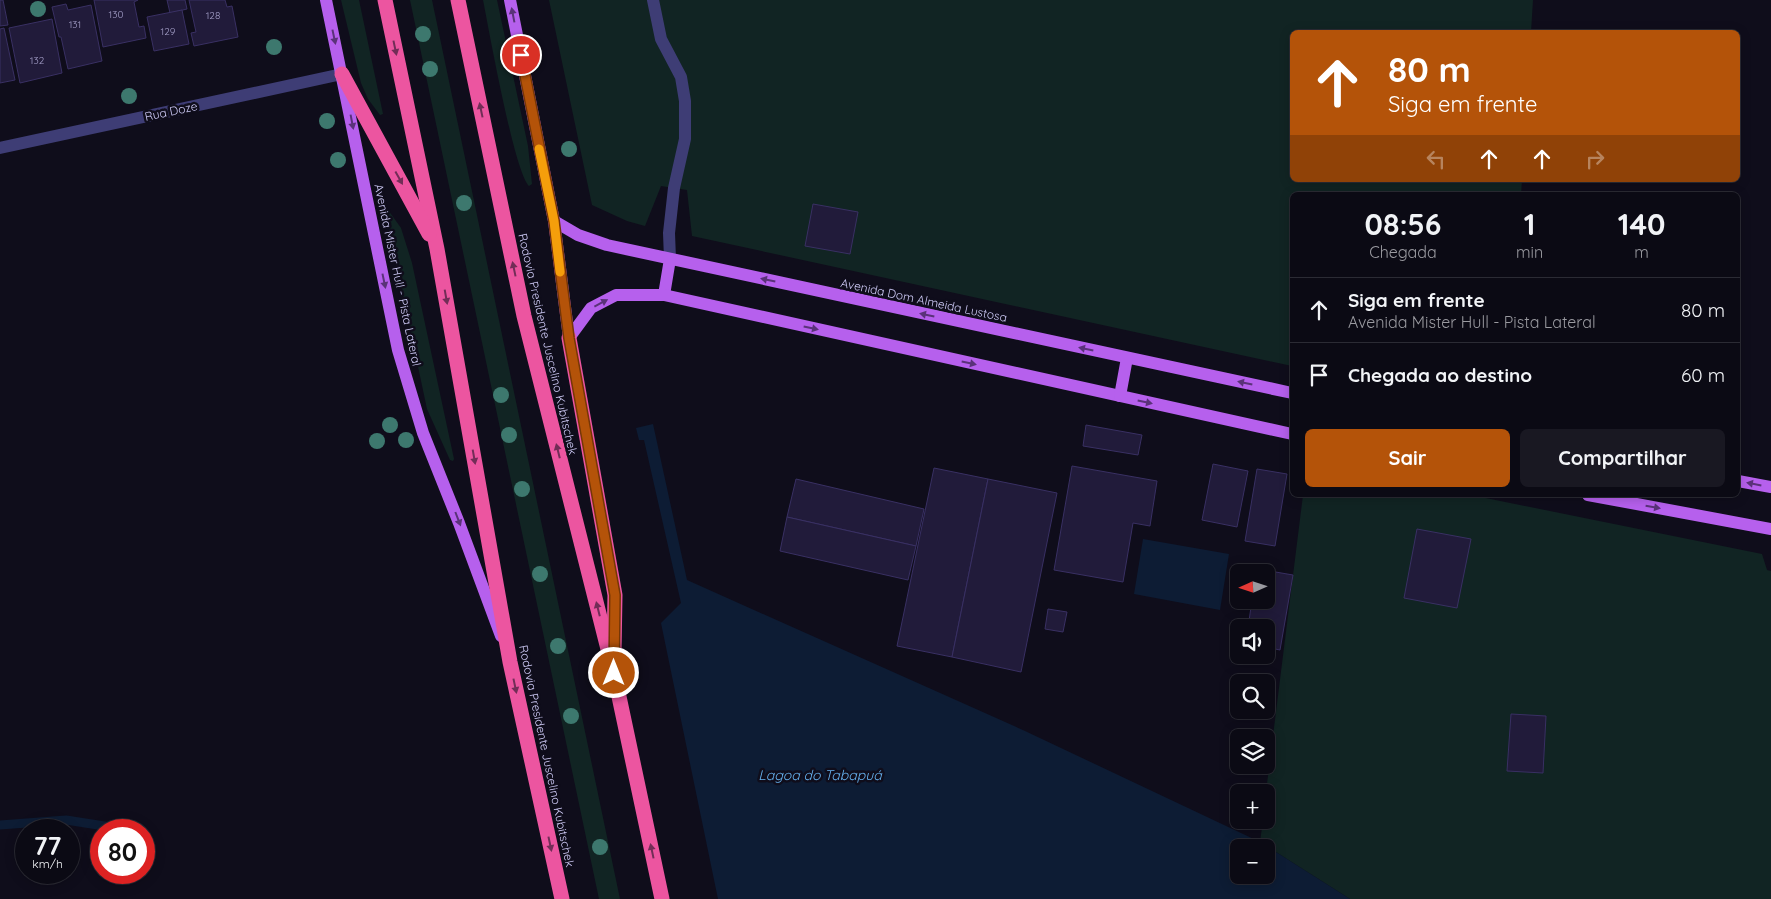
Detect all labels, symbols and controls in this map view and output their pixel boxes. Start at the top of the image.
one-way arrow [509,7,517,22]
house number: 130 [109,8,123,21]
house number: 128 [206,9,220,22]
house number: 131 [69,18,81,31]
house number: 129 [161,25,176,38]
one-way arrow [330,29,338,45]
pin [500,34,542,76]
one-way arrow [391,40,399,55]
icon: arrive [507,41,535,69]
text: 80 m [1388,47,1471,91]
icon: ahead [1305,50,1370,115]
house number: 132 [30,54,45,67]
text: Siga em frente [1388,90,1537,118]
street label: Rua Doze [143,98,199,124]
one-way arrow [476,101,484,117]
one-way arrow [348,114,356,130]
icon: left [1422,145,1450,173]
icon: ahead [1475,145,1503,173]
icon: ahead [1528,145,1556,173]
icon: right [1581,145,1609,173]
one-way arrow [395,171,403,186]
street label: Avenida Mister Hull - Pista Lateral [371,183,425,367]
text: 08:56 [1365,205,1441,243]
text: 1 [1524,205,1535,243]
text: 140 [1618,205,1665,243]
street label: Rodovia Presidente Juscelino Kubitschek [515,232,581,456]
text: Chegada [1369,242,1437,262]
text: min [1516,242,1543,262]
text: m [1634,242,1649,262]
one-way arrow [510,261,518,276]
one-way arrow [380,274,388,289]
street label: Avenida Dom Almeida Lustosa [839,275,1009,325]
one-way arrow [761,276,776,284]
text: Siga em frente [1348,288,1485,312]
one-way arrow [442,289,450,305]
icon: ahead [1305,296,1333,324]
text: 80 m [1681,298,1725,322]
one-way arrow [594,299,608,307]
one-way arrow [919,310,935,318]
text: Avenida Mister Hull - Pista Lateral [1348,312,1596,332]
one-way arrow [803,324,818,332]
one-way arrow [1078,345,1093,353]
one-way arrow [962,359,977,367]
icon: arrive [1305,361,1333,389]
text: Chegada ao destino [1348,363,1532,387]
text: 60 m [1681,363,1725,387]
one-way arrow [1237,379,1252,387]
one-way arrow [1137,398,1153,406]
button: Sair [1305,429,1510,487]
button: Compartilhar [1520,429,1725,487]
one-way arrow [554,444,562,459]
one-way arrow [471,449,479,465]
one-way arrow [1746,479,1762,487]
one-way arrow [1645,503,1660,511]
one-way arrow [454,512,462,526]
north arrow [1230,564,1275,609]
map controls [1230,564,1275,884]
one-way arrow [594,601,602,616]
button: sound [1230,619,1275,664]
street label: Rodovia Presidente Juscelino Kubitschek [516,644,578,868]
position arrow [587,646,639,698]
button: search [1230,674,1275,719]
one-way arrow [512,678,520,694]
button: layers [1230,729,1275,774]
water label: Lagoa do Tabapuá [758,766,883,784]
button: + [1230,784,1275,829]
speed limit sign: 80 [90,819,155,884]
text: 77 [34,830,61,861]
one-way arrow [546,837,554,852]
button: − [1230,839,1275,884]
one-way arrow [647,843,655,859]
text: km/h [32,856,63,871]

